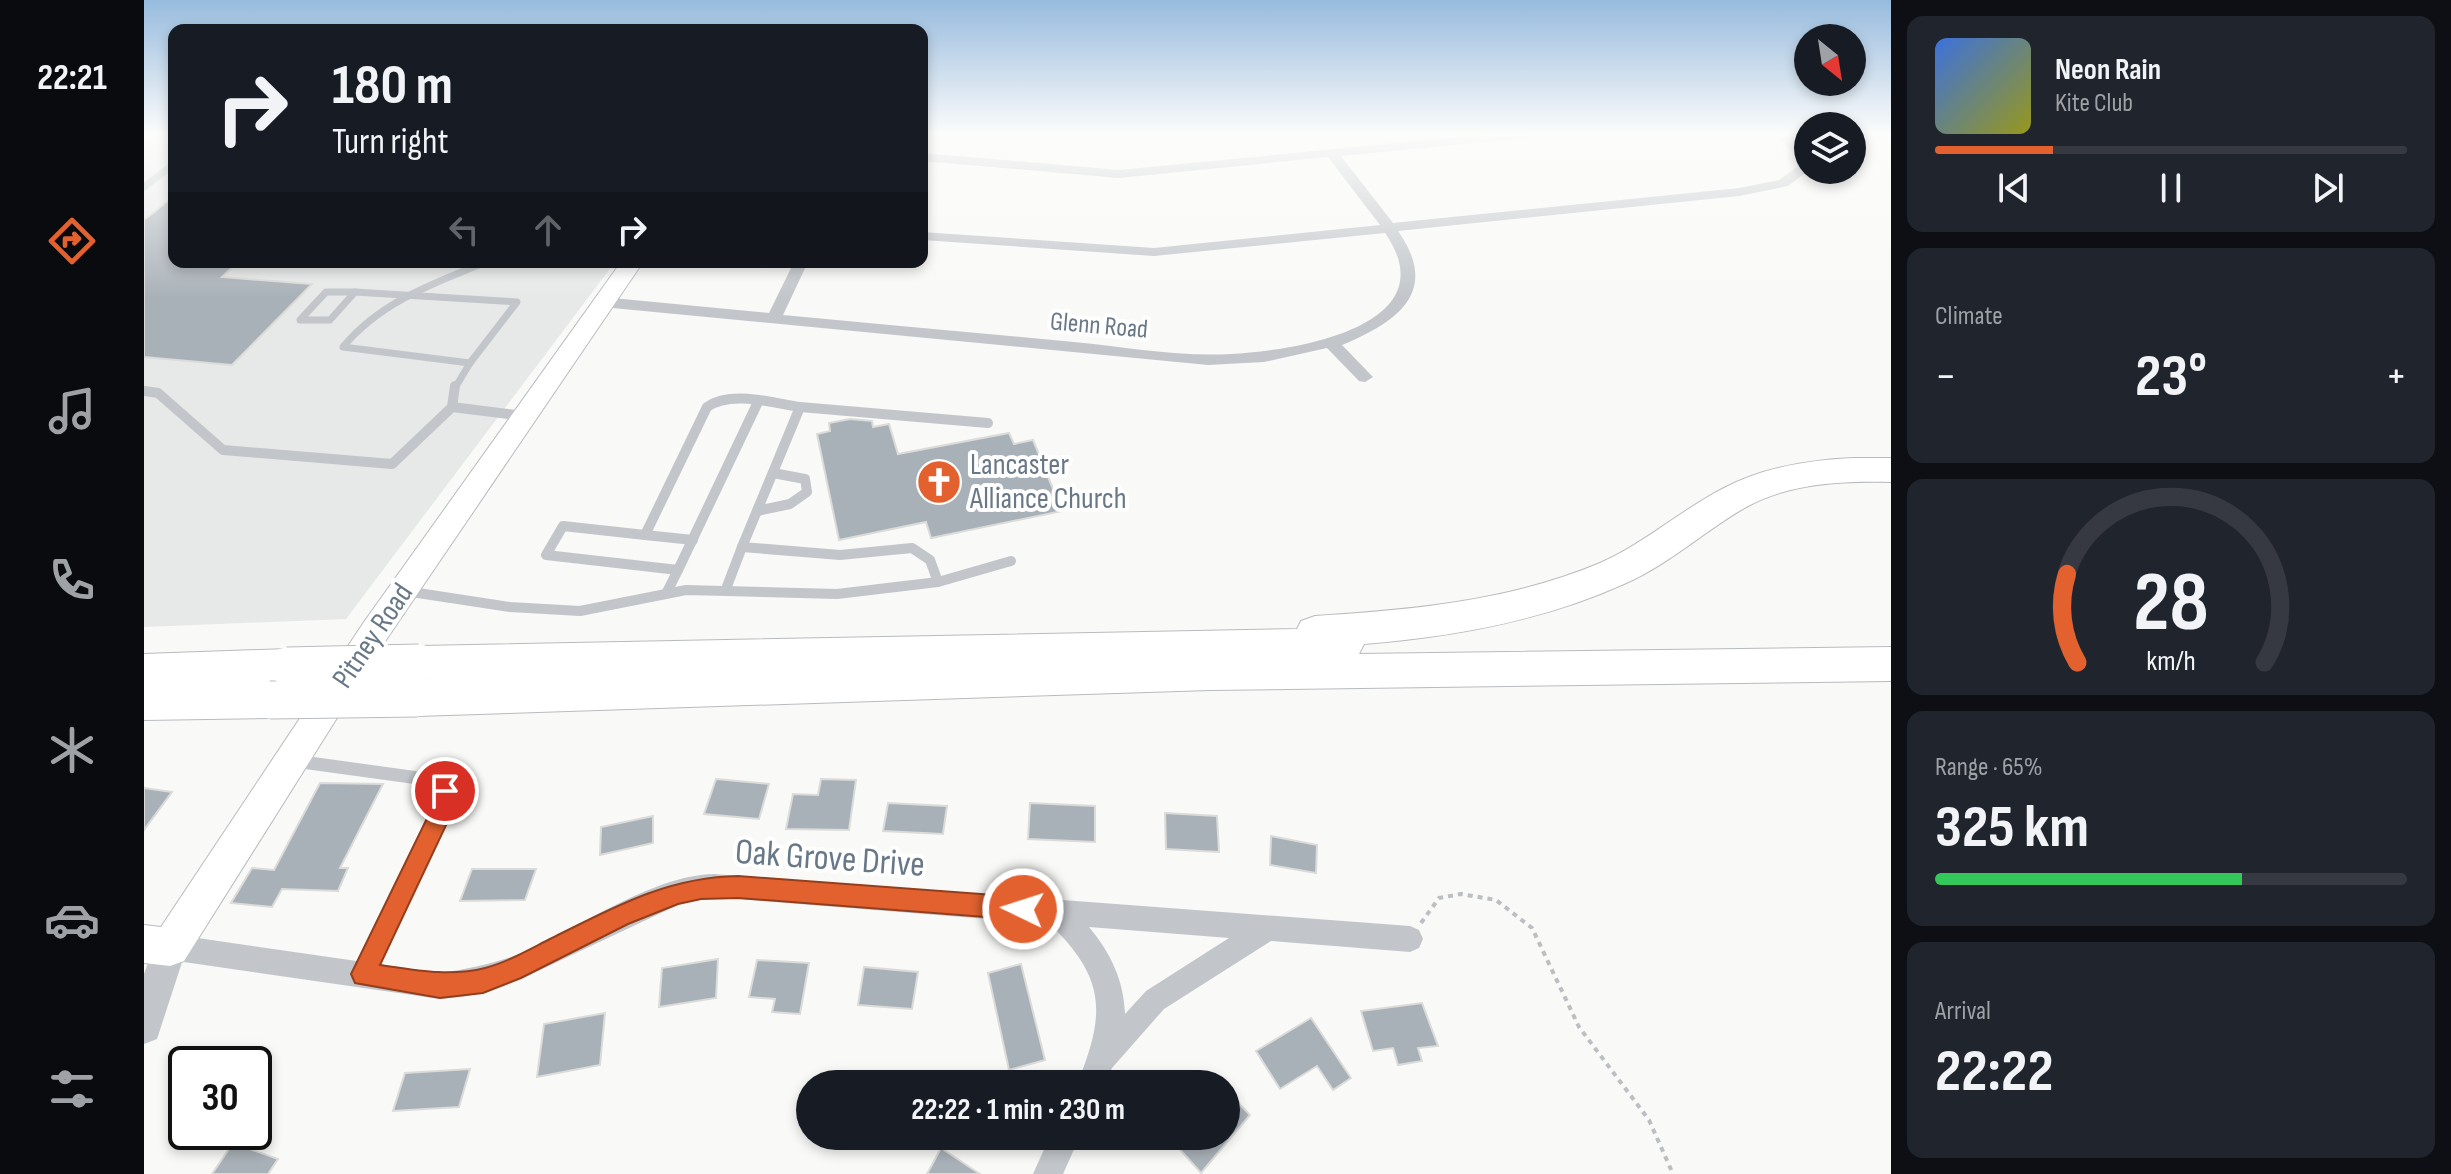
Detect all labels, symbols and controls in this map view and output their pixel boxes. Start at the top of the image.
north arrow [1794,24,1866,96]
map controls [1794,24,1866,184]
text: Neon Rain [2055,52,2161,88]
text: 180 m [332,53,453,120]
icon: right [200,56,304,160]
text: 22:21 [37,57,107,100]
text: Kite Club [2055,88,2133,119]
button: layers [1794,112,1866,184]
text: Turn right [332,121,449,164]
icon: previous [1992,166,2036,210]
icon: pause [2149,166,2193,210]
icon: next [2306,166,2350,210]
icon: left [442,208,486,252]
icon: ahead [526,208,570,252]
icon: right [610,208,654,252]
icon: directions [44,213,100,269]
text: Climate [1935,301,2003,332]
street label: Glenn Road [1049,306,1149,346]
text: 23° [2135,341,2207,413]
text: − [1935,350,1957,403]
text: + [2385,350,2407,403]
icon: music [44,383,100,439]
place label: Lancaster Alliance Church [969,447,1127,517]
church icon: Lancaster Alliance Church [915,458,963,506]
icon: phone [44,552,100,608]
text: 28 [2133,554,2209,654]
street label: Pitney Road [325,577,421,695]
text: km/h [2146,644,2196,679]
icon: climate [44,722,100,778]
text: Range · 65% [1935,752,2043,783]
pin [411,757,479,825]
icon: arrive [423,769,467,813]
text: 325 km [1935,792,2089,864]
street label: Oak Grove Drive [734,831,926,887]
position arrow [981,867,1065,951]
icon: car [44,892,100,948]
text: Arrival [1935,996,1991,1027]
text: 22:22 [1935,1036,2054,1108]
speed limit sign: 30 [168,1046,272,1150]
icon: filters [44,1061,100,1117]
text: 22:22 · 1 min · 230 m [911,1092,1125,1128]

